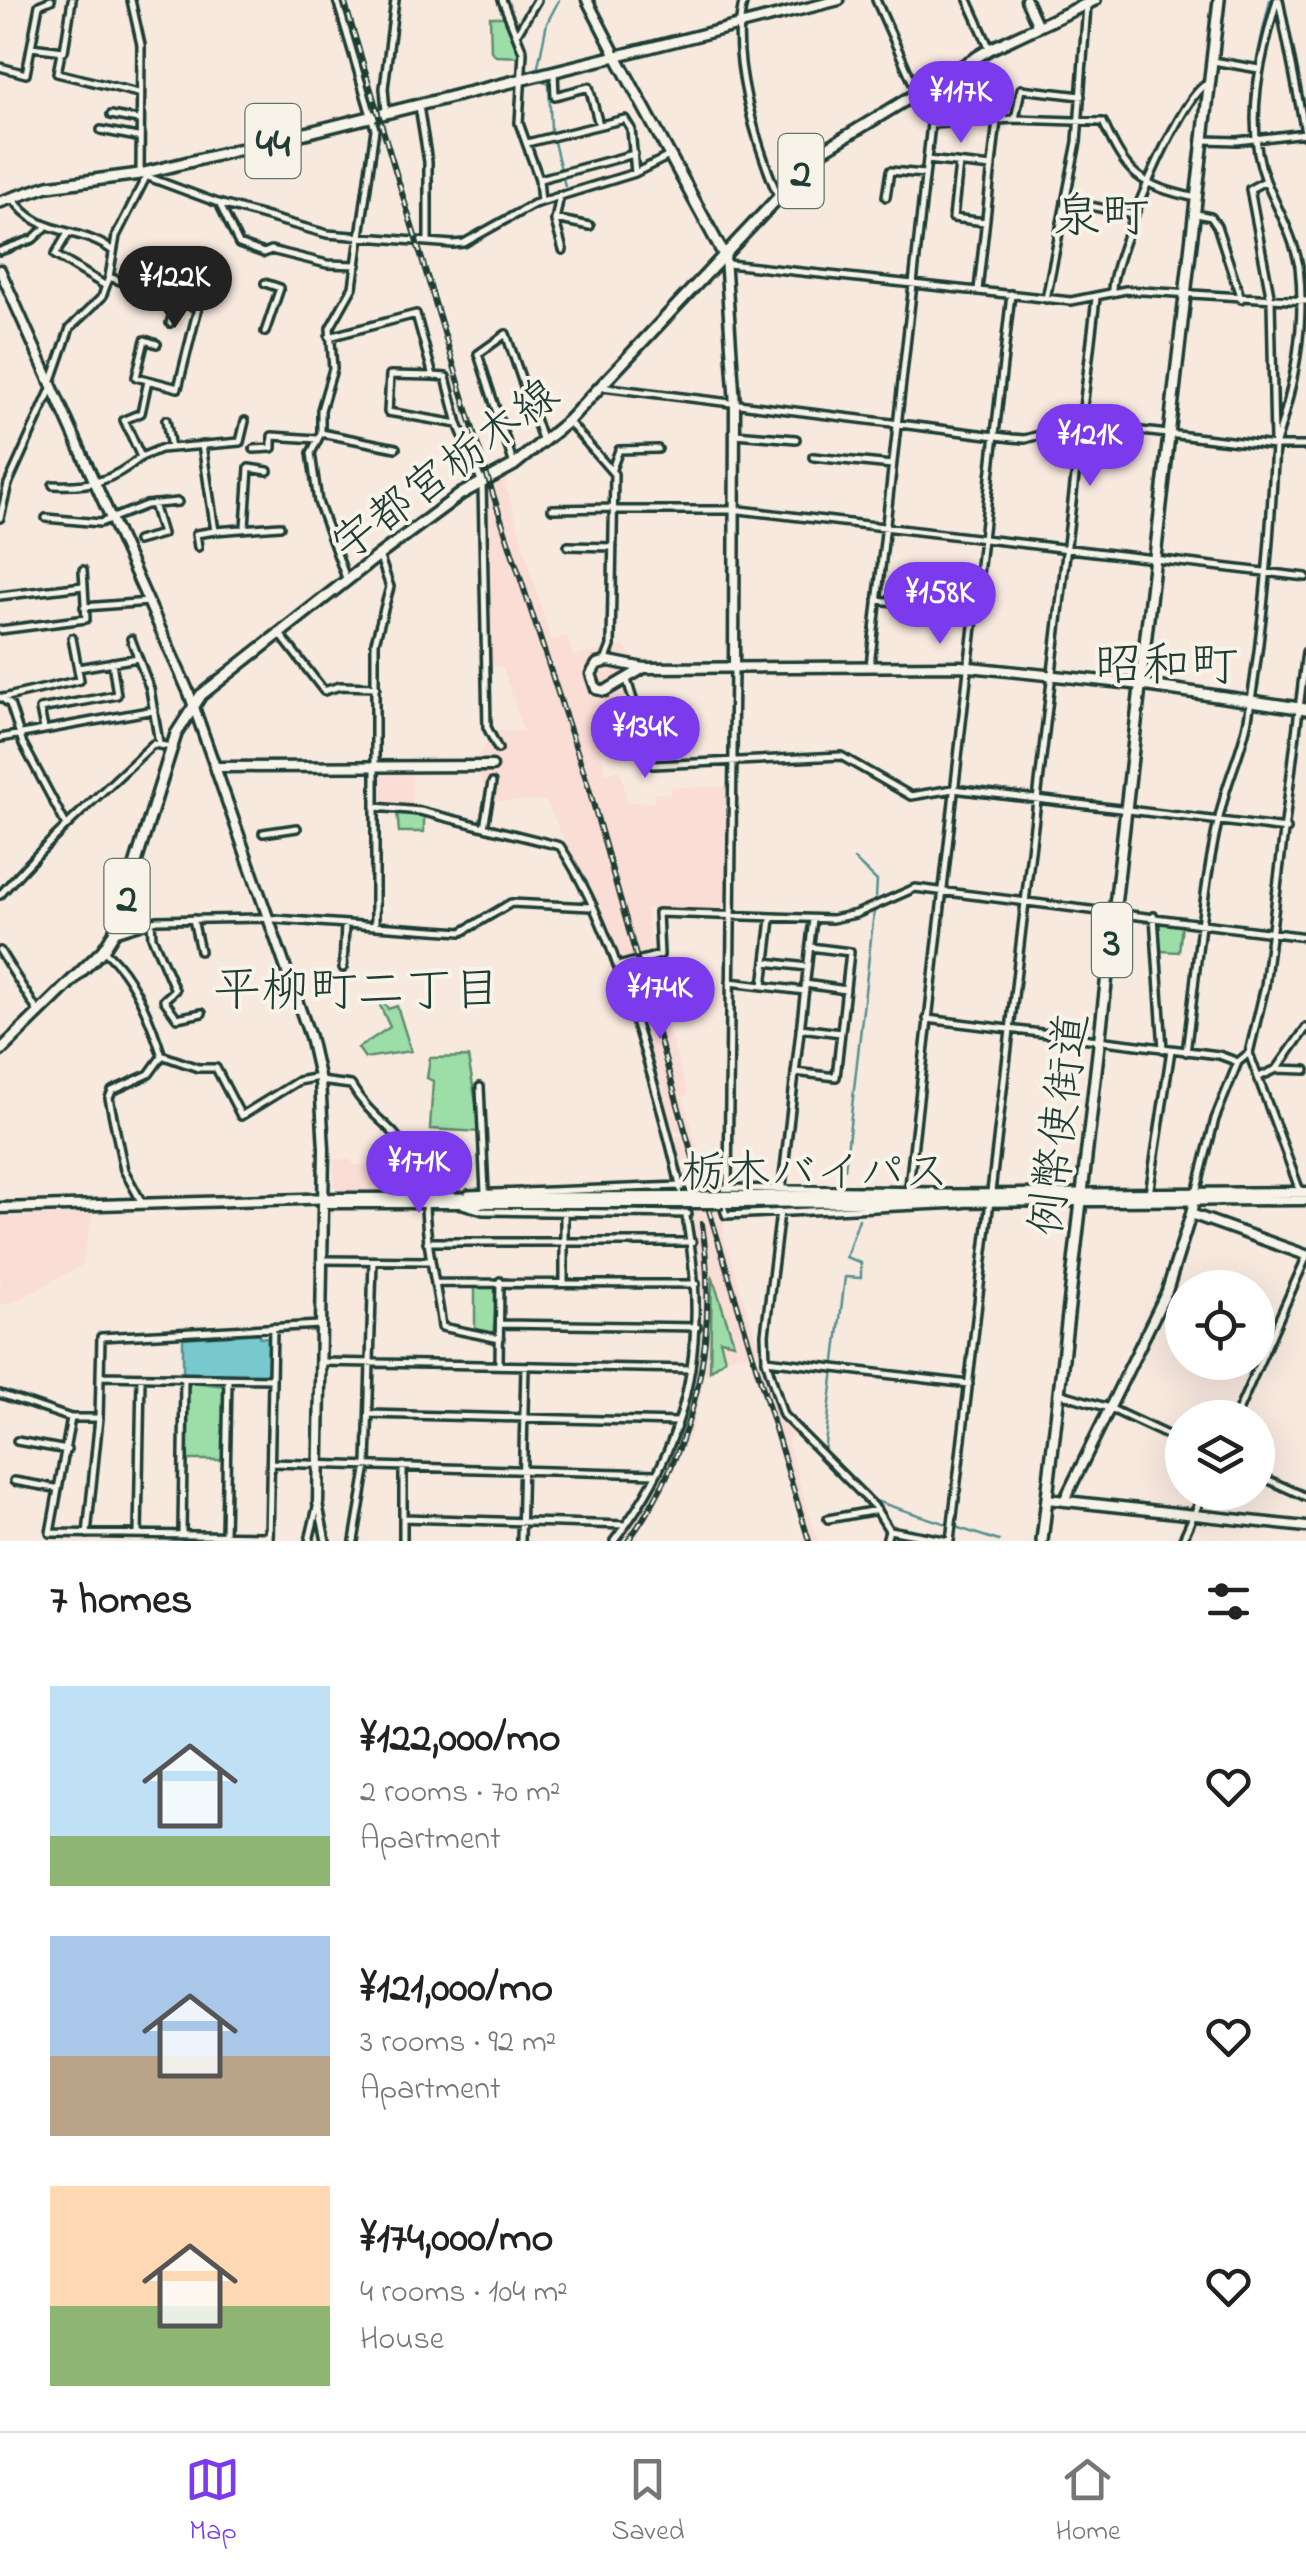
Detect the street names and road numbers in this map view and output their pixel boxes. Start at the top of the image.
road number: 44 [246,104,300,178]
road number: 2 [778,134,824,208]
street label: 宇都宮栃木線 [319,364,575,580]
road number: 2 [104,859,150,933]
road number: 3 [1092,903,1132,977]
street label: 例幣使街道 [1015,1009,1108,1240]
street label: 栃木バイパス [680,1142,950,1208]

